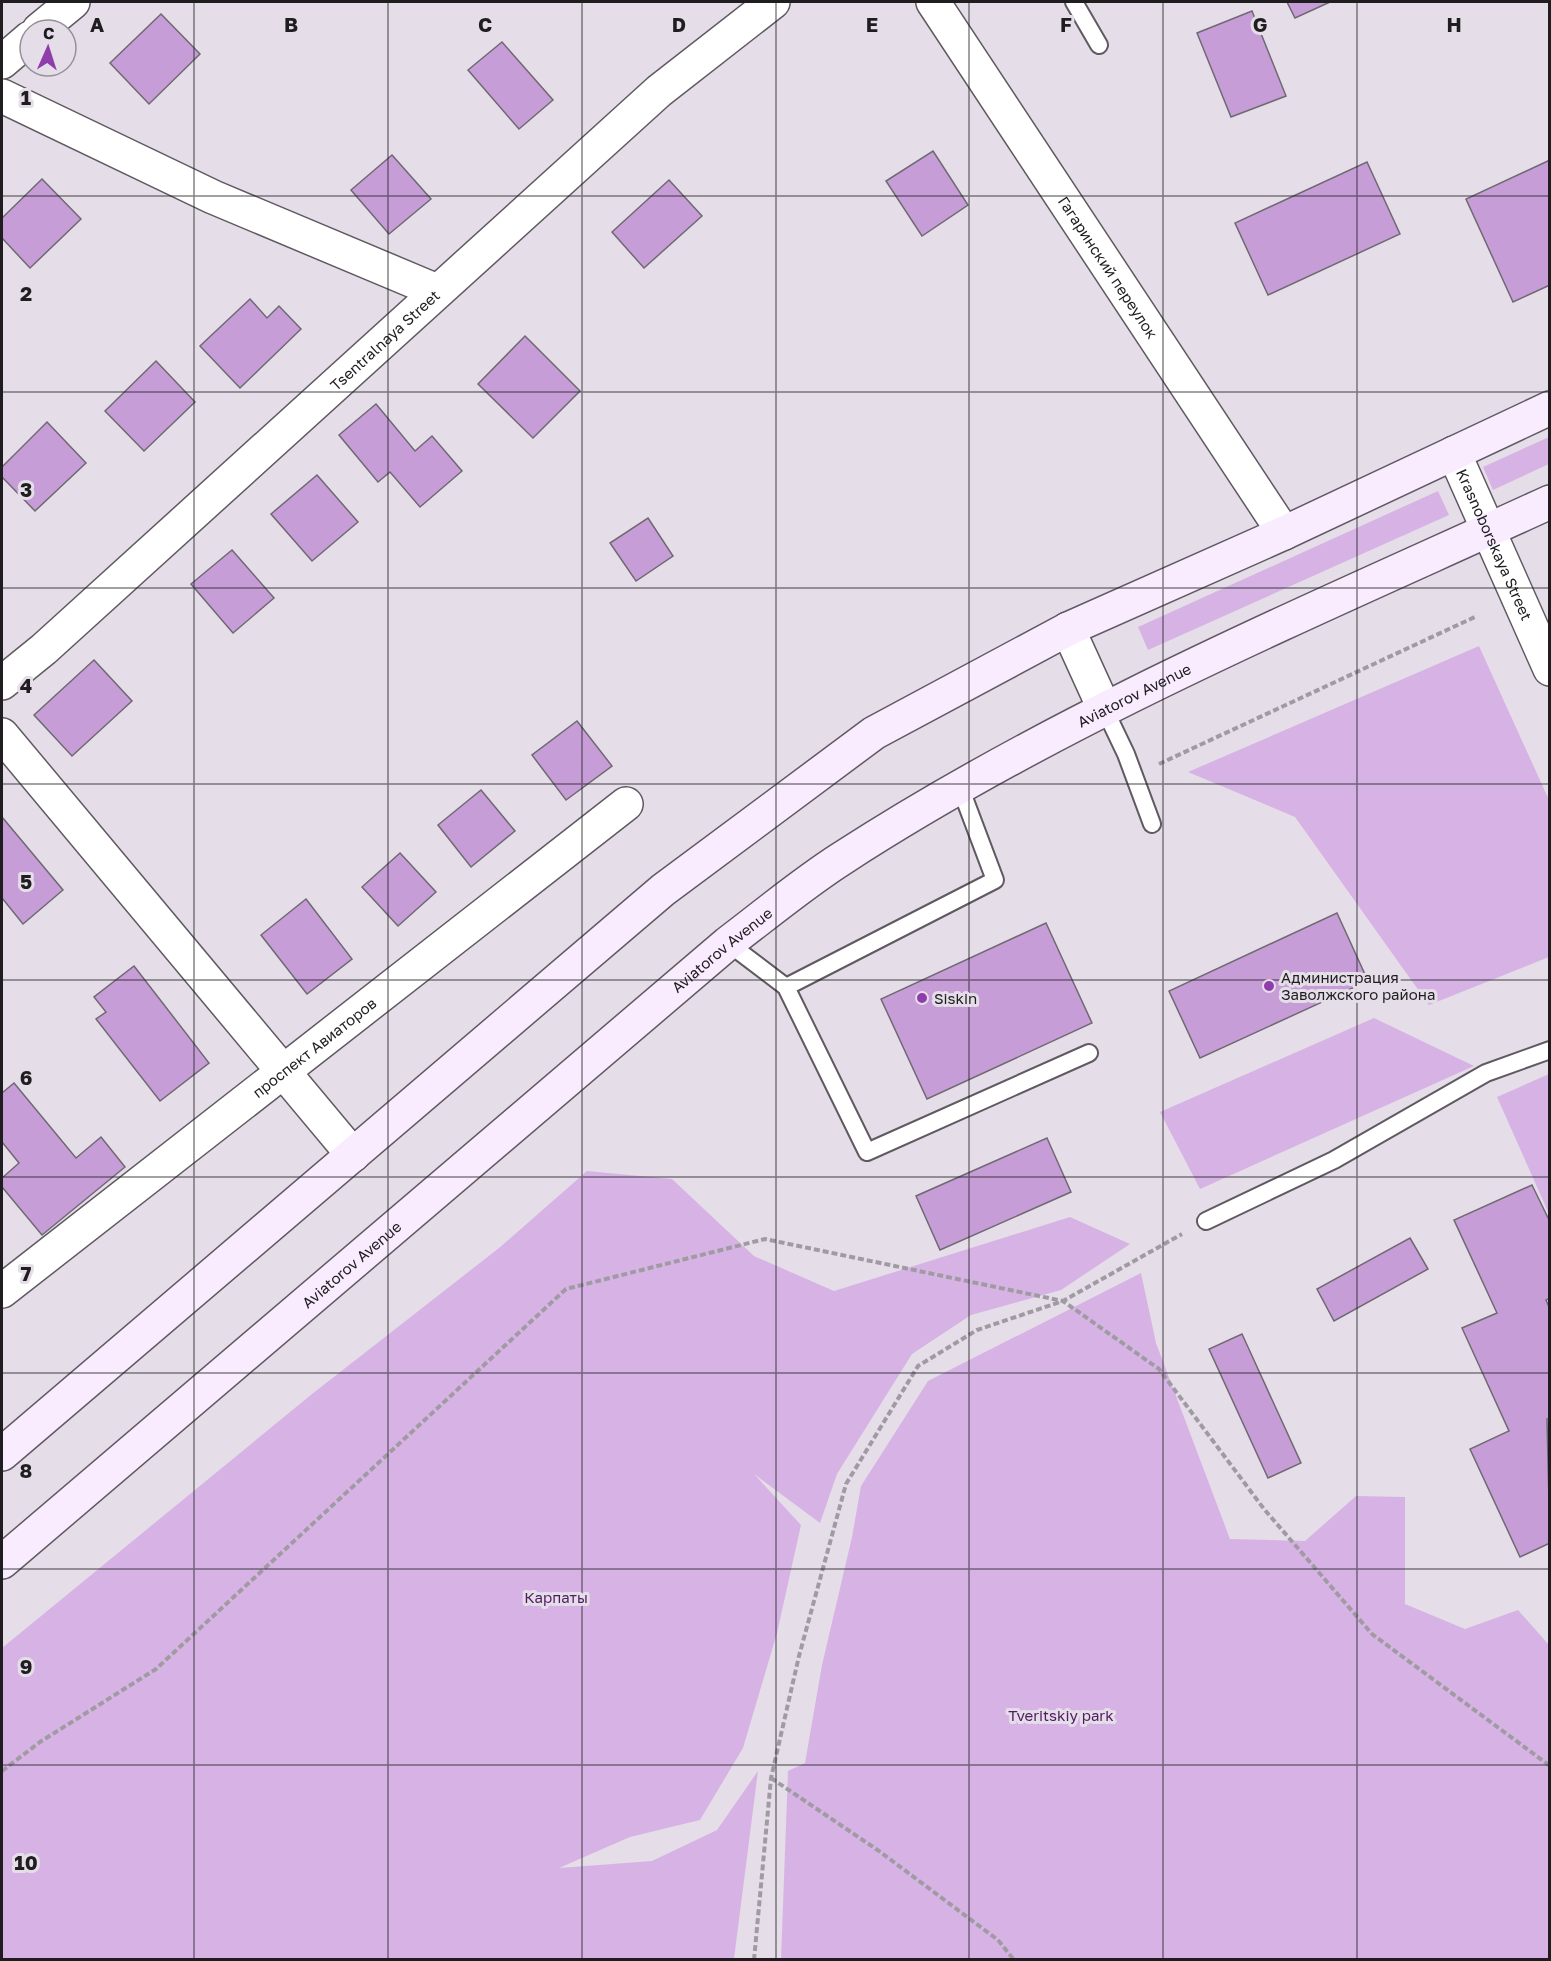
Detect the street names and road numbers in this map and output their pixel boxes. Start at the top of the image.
street label: Гагаринский переулок [1055,193,1162,342]
street label: Tsentralnaya Street [326,286,443,394]
street label: Krasnoborskaya Street [1453,466,1536,623]
street label: Aviatorov Avenue [1074,659,1194,731]
street label: Aviatorov Avenue [668,903,776,996]
street label: проспект Авиаторов [249,994,380,1101]
street label: Aviatorov Avenue [298,1217,405,1311]

